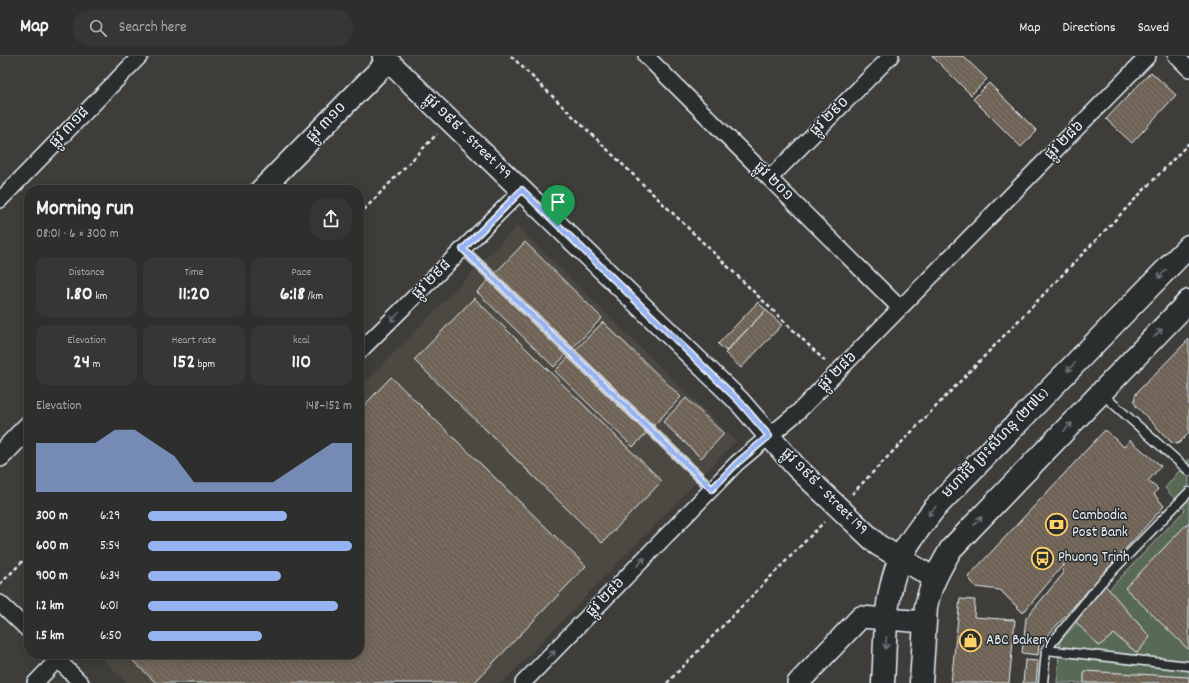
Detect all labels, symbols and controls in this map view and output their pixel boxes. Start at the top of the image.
search box [73,10,353,46]
text: Map [20,14,49,41]
icon: search [87,17,109,39]
text: Search here [119,17,187,39]
text: Map [1019,18,1041,38]
text: Directions [1063,18,1116,38]
text: Saved [1138,18,1169,38]
street label: ផ្លូវ ១៩៩ - Street 199 [418,89,516,185]
street label: ផ្លូវ ២៩០ [805,92,855,142]
street label: ផ្លូវ ៣១០ [302,97,353,149]
street label: ផ្លូវ ៣១៨ [45,102,96,154]
street label: ផ្លូវ ២៨៦ [1040,116,1090,166]
street label: ផ្លូវ ២០១ [748,157,798,207]
pin [541,185,575,226]
icon: arrive [547,191,569,213]
text: Morning run [36,194,134,225]
button: share [310,198,352,240]
text: 08:01 · 6 × 300 m [36,225,119,244]
street label: ផ្លូវ ២៩៨ [407,255,457,305]
text: Distance [69,265,105,281]
text: Time [185,265,203,281]
text: Pace [292,265,311,281]
one-way arrow [1157,269,1167,279]
text: 1.80 [66,281,93,309]
text: 11:20 [178,281,210,309]
text: 6:18 [280,281,305,309]
text: km [93,289,107,305]
text: /km [305,289,323,305]
one-way arrow [390,312,400,322]
one-way arrow [1153,328,1163,338]
text: Elevation [68,333,106,349]
text: Heart rate [172,333,216,349]
text: kcal [293,333,310,349]
street label: ផ្លូវ ២៨៦ [813,347,863,397]
text: 24 [73,349,90,377]
text: 152 [173,349,195,377]
text: 110 [291,349,311,377]
text: m [90,357,100,373]
text: bpm [195,357,215,373]
one-way arrow [1066,362,1076,372]
street label: មហាវិថី ព្រះសីហនុ (២៧៤) [937,383,1055,504]
text: Elevation [36,397,81,416]
text: 148–152 m [306,397,352,416]
one-way arrow [1063,422,1073,432]
street label: ផ្លូវ ១៩៩ - Street 199 [775,443,873,541]
place label: Cambodia Post Bank [1072,505,1128,544]
one-way arrow [928,506,937,517]
text: 300 m [36,507,68,526]
text: 6:29 [100,507,120,526]
bank icon: Cambodia Post Bank [1044,512,1070,538]
one-way arrow [973,516,983,526]
text: 600 m [36,537,68,556]
text: 5:54 [100,537,120,556]
bus stop icon: Phuong Trinh [1029,545,1055,571]
place label: Phuong Trinh [1058,547,1130,569]
one-way arrow [636,557,646,567]
text: 900 m [36,567,68,586]
text: 6:34 [100,567,120,586]
street label: ផ្លូវ ២៨៦ [581,573,631,623]
text: 1.2 km [36,597,64,616]
text: 6:01 [100,597,118,616]
text: 1.5 km [36,627,64,646]
text: 6:50 [100,627,122,646]
shop icon: ABC Bakery [958,628,984,654]
place label: ABC Bakery [986,630,1052,652]
one-way arrow [882,636,889,649]
one-way arrow [546,650,556,660]

